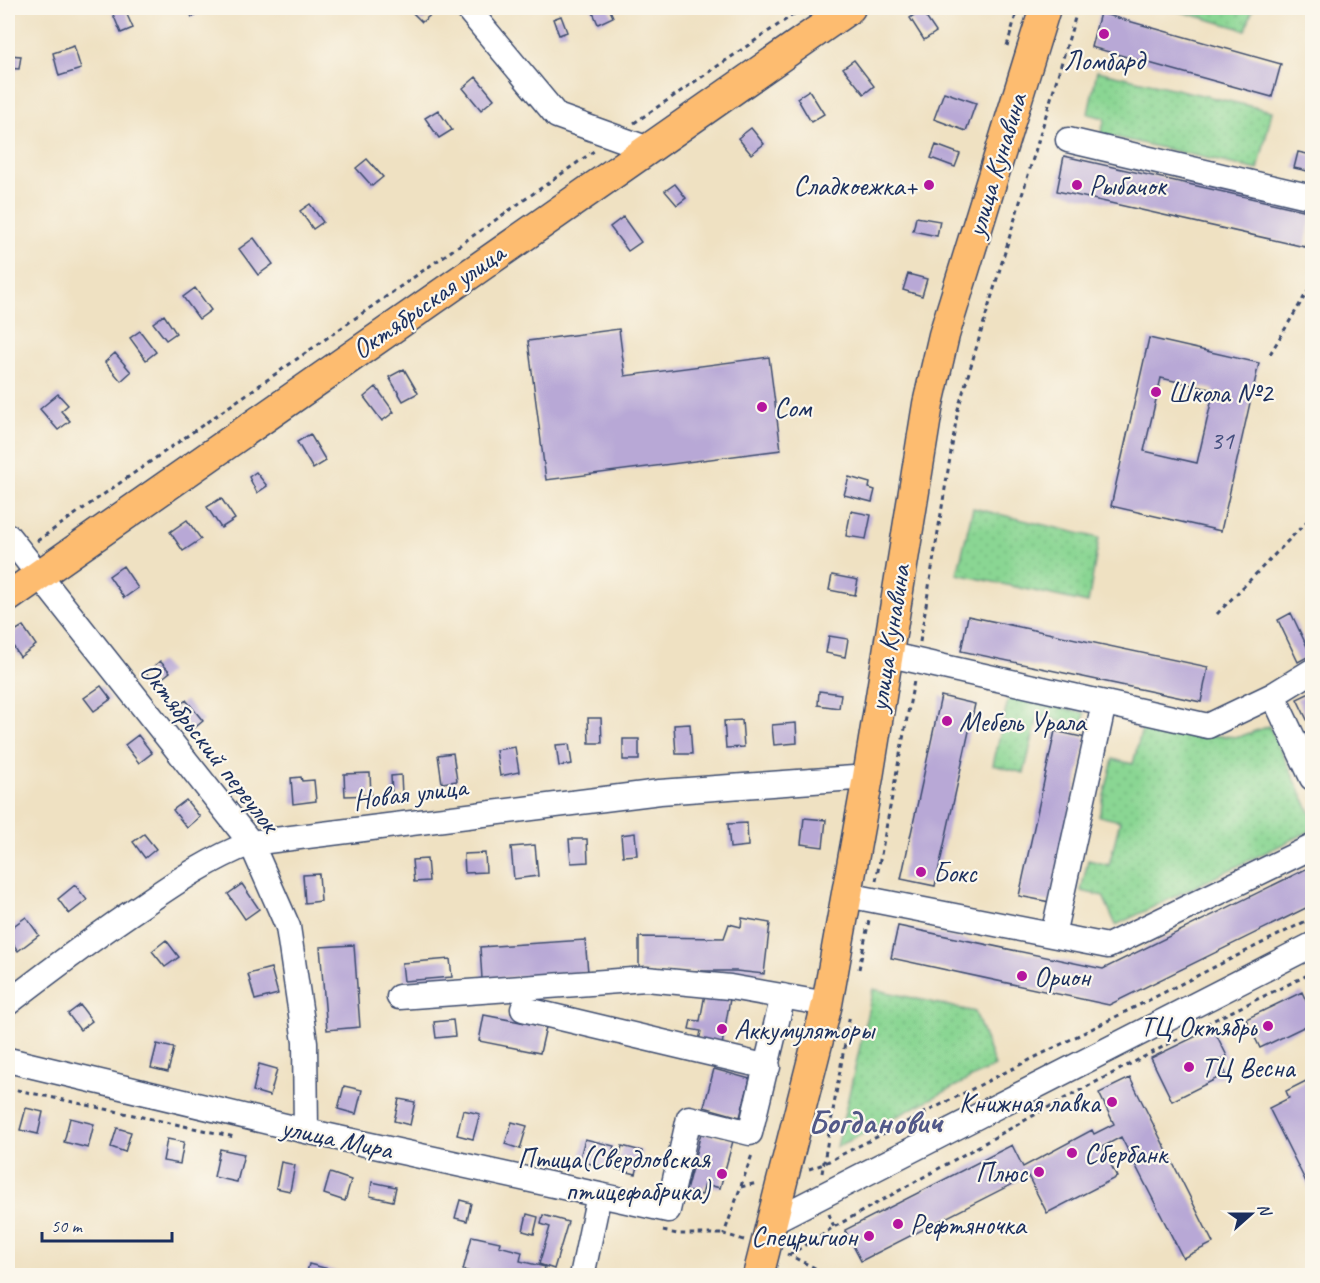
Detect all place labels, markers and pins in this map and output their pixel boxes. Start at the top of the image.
marker: Ломбард [1097,27,1111,41]
place label: Ломбард [1064,43,1147,78]
place label: Сладкоежка+ [793,168,918,203]
place label: Рыбачок [1089,168,1168,203]
marker: Сладкоежка+ [922,178,936,192]
marker: Рыбачок [1070,178,1084,192]
place label: Школа №2 [1168,375,1275,410]
marker: Школа №2 [1149,385,1163,399]
place label: Сом [774,390,813,425]
marker: Сом [755,400,769,414]
place label: Мебель Урала [959,704,1088,739]
marker: Мебель Урала [940,714,954,728]
place label: Бокс [933,855,978,890]
marker: Бокс [914,865,928,879]
place label: Орион [1034,959,1092,994]
marker: Орион [1015,969,1029,983]
place label: ТЦ Октябрь [1140,1009,1258,1044]
place label: Аккумуляторы [734,1012,876,1047]
marker: ТЦ Октябрь [1261,1019,1275,1033]
marker: Аккумуляторы [715,1022,729,1036]
place label: ТЦ Весна [1201,1050,1296,1085]
marker: ТЦ Весна [1182,1060,1196,1074]
place label: Книжная лавка [959,1085,1102,1120]
marker: Книжная лавка [1105,1095,1119,1109]
place label: Сбербанк [1084,1136,1170,1171]
place label: Птица(Свердловская птицефабрика) [517,1141,712,1208]
marker: Сбербанк [1065,1146,1079,1160]
place label: Плюс [976,1155,1028,1190]
marker: Плюс [1032,1165,1046,1179]
marker: Птица(Свердловская птицефабрика) [715,1167,729,1181]
place label: Рефтяночка [910,1207,1027,1242]
marker: Рефтяночка [891,1217,905,1231]
place label: Спецригион [751,1219,859,1254]
marker: Спецригион [862,1229,876,1243]

